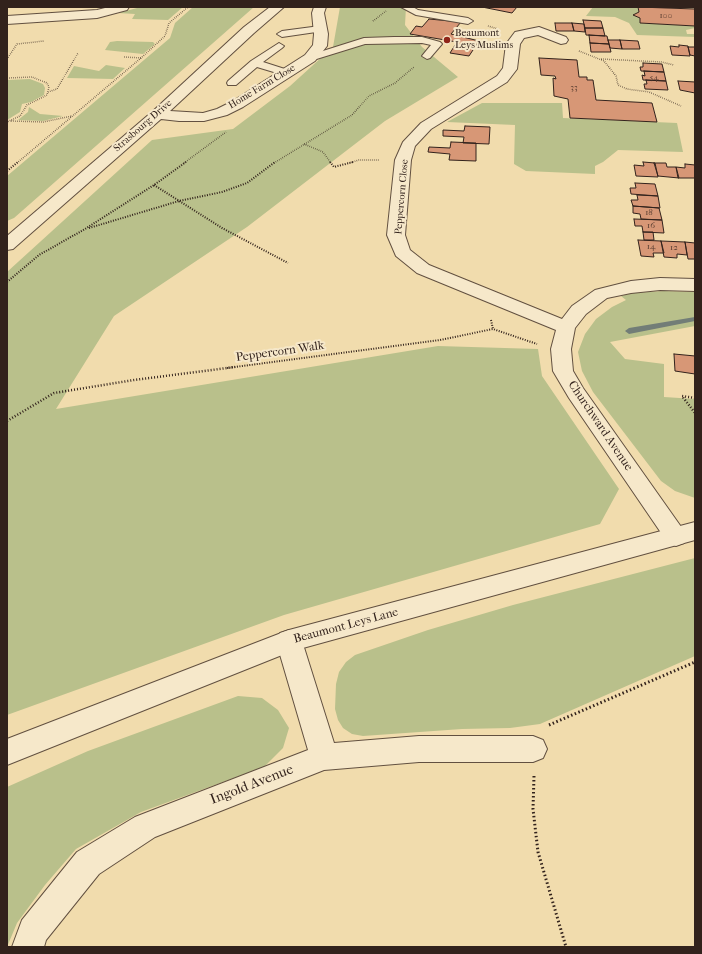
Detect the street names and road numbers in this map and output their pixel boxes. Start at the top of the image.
street label: Home Farm Close [226,62,298,112]
street label: Strasbourg Drive [111,97,175,155]
street label: Peppercorn Close [393,159,411,235]
street label: Peppercorn Walk [235,339,325,365]
street label: Churchward Avenue [565,378,635,474]
street label: Beaumont Leys Lane [292,605,400,647]
street label: Ingold Avenue [208,761,296,809]

